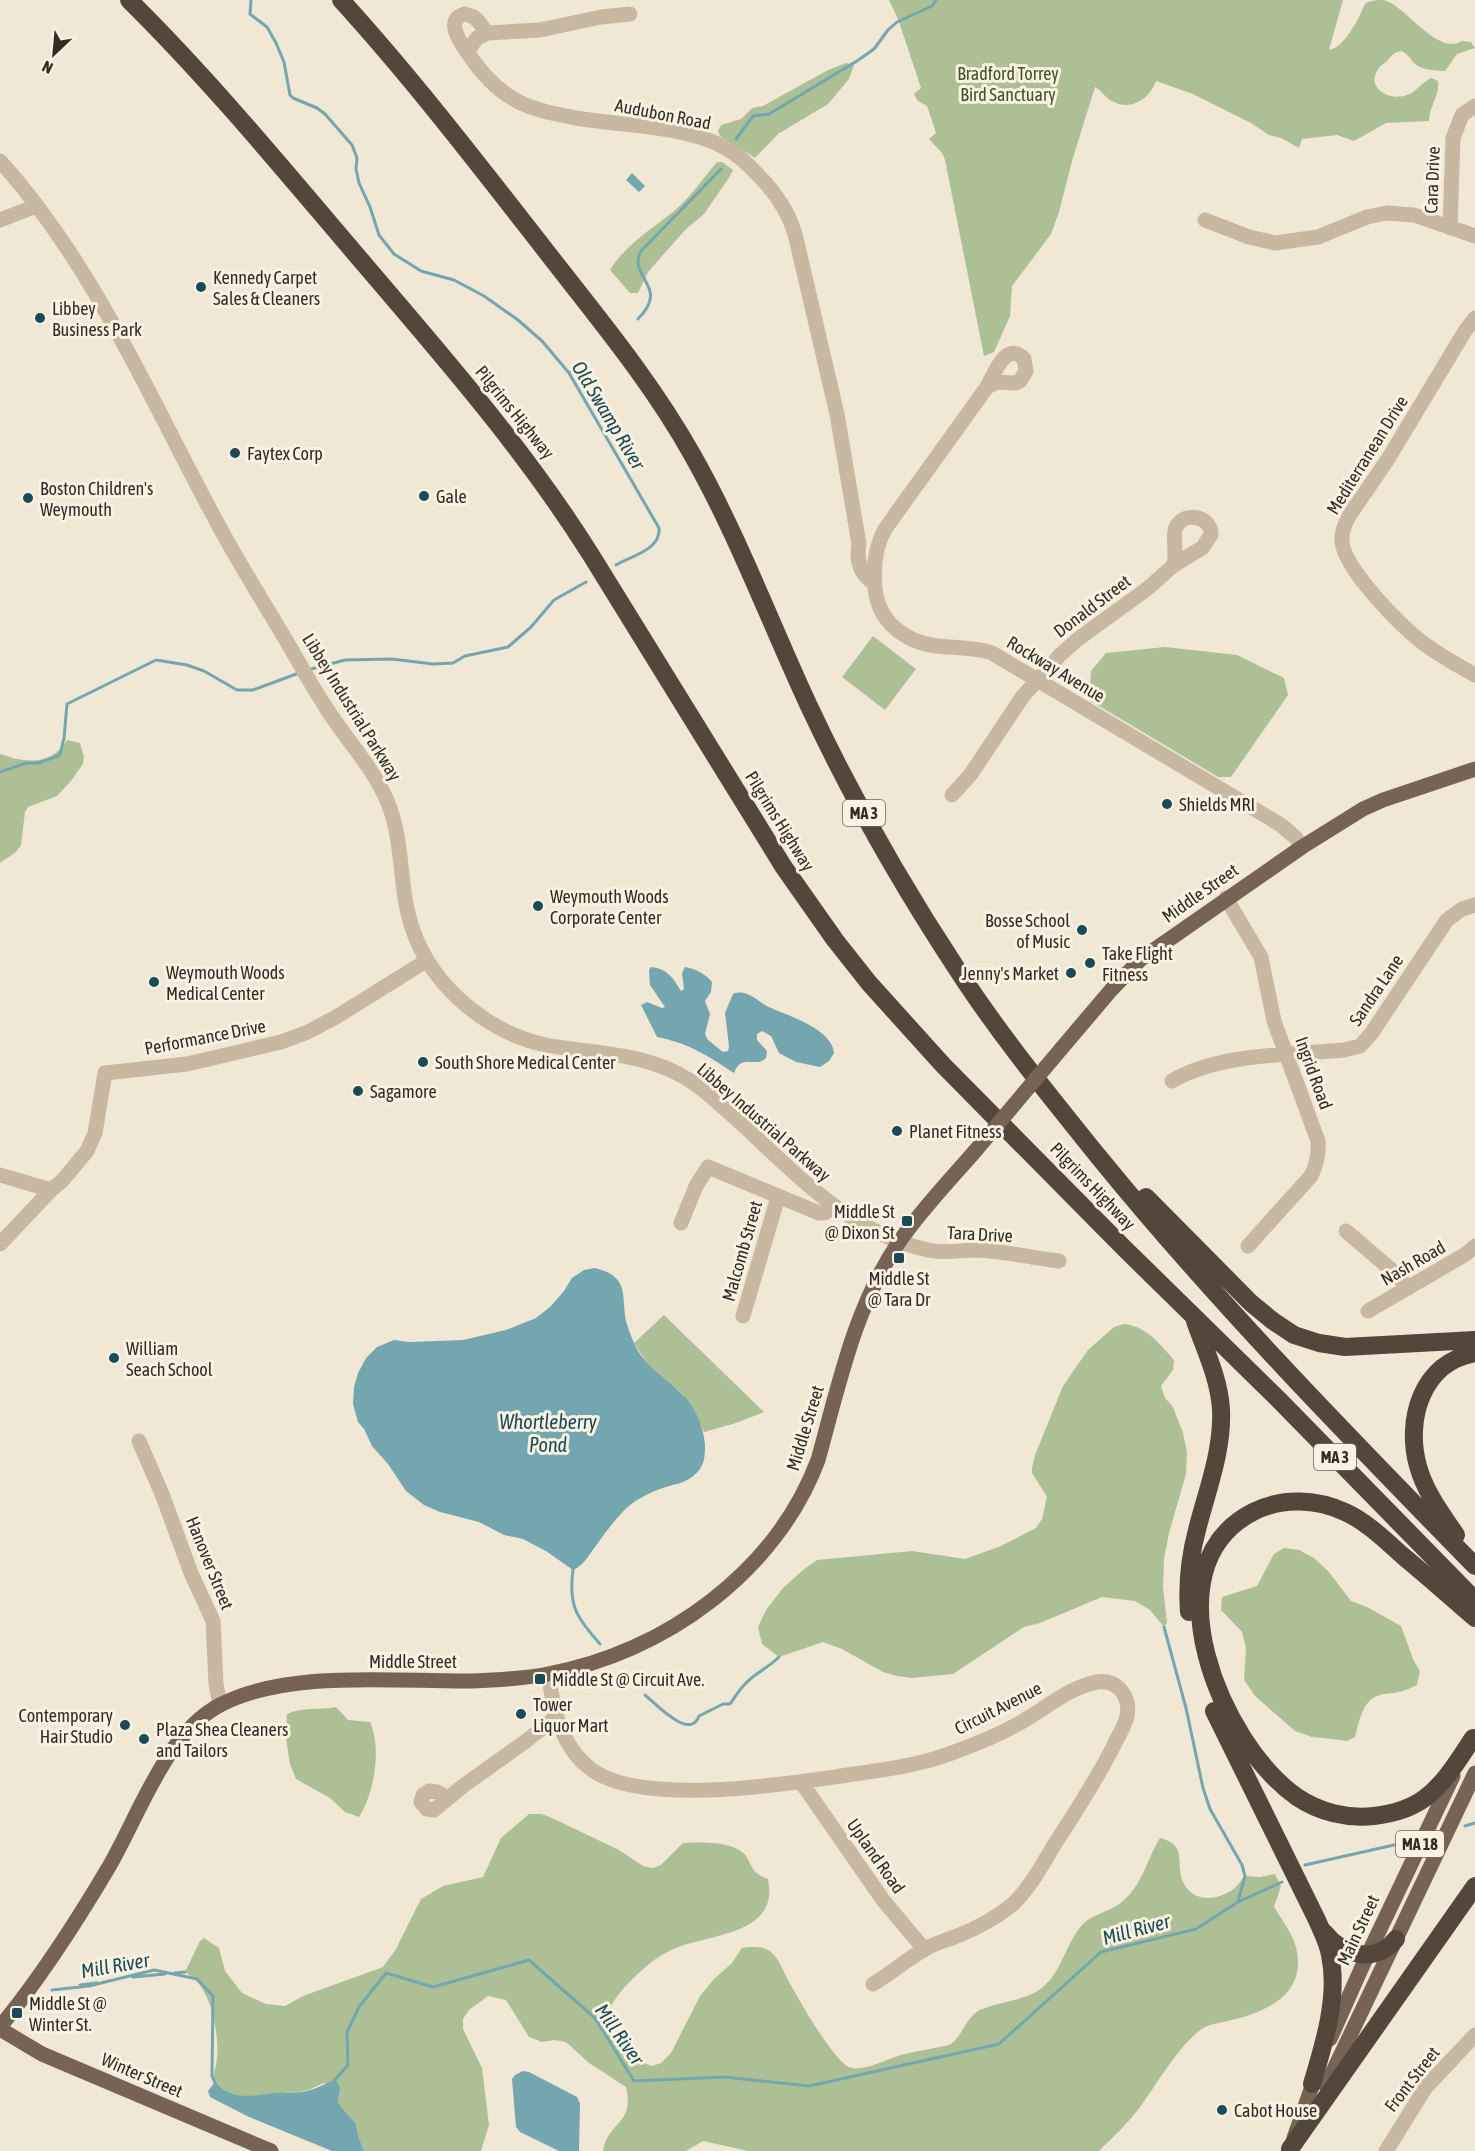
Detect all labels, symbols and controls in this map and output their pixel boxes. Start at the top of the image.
north arrow [24,24,84,84]
text: N [39,57,56,78]
park label: Bradford Torrey Bird Sanctuary [957,63,1059,105]
street label: Audubon Road [613,94,713,134]
street label: Cara Drive [1420,146,1444,214]
place label: Kennedy Carpet Sales & Cleaners [213,267,320,309]
marker: Kennedy Carpet Sales & Cleaners [194,280,208,294]
place label: Libbey Business Park [52,298,142,340]
marker: Libbey Business Park [33,311,47,325]
water label: Old Swamp River [568,357,651,474]
street label: Pilgrims Highway [471,361,559,463]
street label: Mediterranean Drive [1322,392,1412,518]
place label: Faytex Corp [247,443,323,464]
marker: Faytex Corp [228,446,242,460]
place label: Boston Children's Weymouth [40,478,153,520]
place label: Gale [436,486,467,507]
marker: Gale [417,489,431,503]
marker: Boston Children's Weymouth [21,491,35,505]
street label: Donald Street [1049,570,1135,642]
street label: Libbey Industrial Parkway [298,630,406,784]
street label: Rockway Avenue [1003,631,1109,707]
street label: Pilgrims Highway [741,767,819,875]
place label: Shields MRI [1179,794,1255,815]
marker: Shields MRI [1160,797,1174,811]
road number: MA 3 [843,800,885,826]
street label: Middle Street [1158,859,1242,927]
place label: Weymouth Woods Corporate Center [550,886,669,928]
marker: Weymouth Woods Corporate Center [531,899,545,913]
place label: Bosse School of Music [985,910,1070,952]
marker: Bosse School of Music [1075,923,1089,937]
place label: Take Flight Fitness [1102,943,1173,985]
street label: Sandra Lane [1345,950,1407,1030]
marker: Take Flight Fitness [1083,956,1097,970]
place label: Weymouth Woods Medical Center [166,962,285,1004]
place label: Jenny's Market [962,963,1059,984]
marker: Jenny's Market [1064,966,1078,980]
marker: Weymouth Woods Medical Center [147,975,161,989]
street label: Performance Drive [143,1015,267,1059]
street label: Ingrid Road [1291,1034,1337,1112]
place label: South Shore Medical Center [435,1052,616,1073]
marker: South Shore Medical Center [416,1055,430,1069]
street label: Libbey Industrial Parkway [693,1058,835,1186]
place label: Sagamore [370,1081,437,1102]
marker: Sagamore [351,1084,365,1098]
place label: Planet Fitness [909,1121,1002,1142]
marker: Planet Fitness [890,1124,904,1138]
street label: Pilgrims Highway [1046,1138,1140,1234]
street label: Malcomb Street [718,1198,766,1304]
place label: Middle St @ Dixon St [825,1201,895,1243]
marker: Middle St @ Dixon St [900,1214,914,1228]
street label: Tara Drive [947,1222,1013,1246]
street label: Nash Road [1377,1236,1449,1290]
marker: Middle St @ Tara Dr [892,1251,906,1265]
place label: Middle St @ Tara Dr [868,1268,931,1310]
place label: William Seach School [126,1338,213,1380]
marker: William Seach School [107,1351,121,1365]
street label: Middle Street [782,1383,828,1473]
water label: Whortleberry Pond [499,1410,598,1456]
road number: MA 3 [1314,1444,1356,1470]
street label: Hanover Street [182,1513,238,1613]
street label: Middle Street [369,1651,457,1672]
place label: Middle St @ Circuit Ave. [552,1669,704,1690]
marker: Middle St @ Circuit Ave. [533,1672,547,1686]
street label: Circuit Avenue [951,1677,1045,1739]
place label: Tower Liquor Mart [533,1694,608,1736]
place label: Contemporary Hair Studio [19,1705,113,1747]
marker: Tower Liquor Mart [514,1707,528,1721]
marker: Contemporary Hair Studio [118,1718,132,1732]
place label: Plaza Shea Cleaners and Tailors [156,1719,288,1761]
marker: Plaza Shea Cleaners and Tailors [137,1732,151,1746]
street label: Upland Road [843,1815,909,1897]
road number: MA 18 [1396,1831,1444,1857]
street label: Main Street [1333,1891,1383,1969]
water label: Mill River [1100,1909,1173,1949]
water label: Mill River [79,1947,152,1982]
place label: Middle St @ Winter St. [29,1993,107,2035]
water label: Mill River [591,1999,650,2070]
marker: Middle St @ Winter St. [10,2006,24,2020]
street label: Front Street [1380,2042,1444,2116]
street label: Winter Street [98,2048,186,2102]
place label: Cabot House [1234,2100,1317,2121]
marker: Cabot House [1215,2103,1229,2117]

